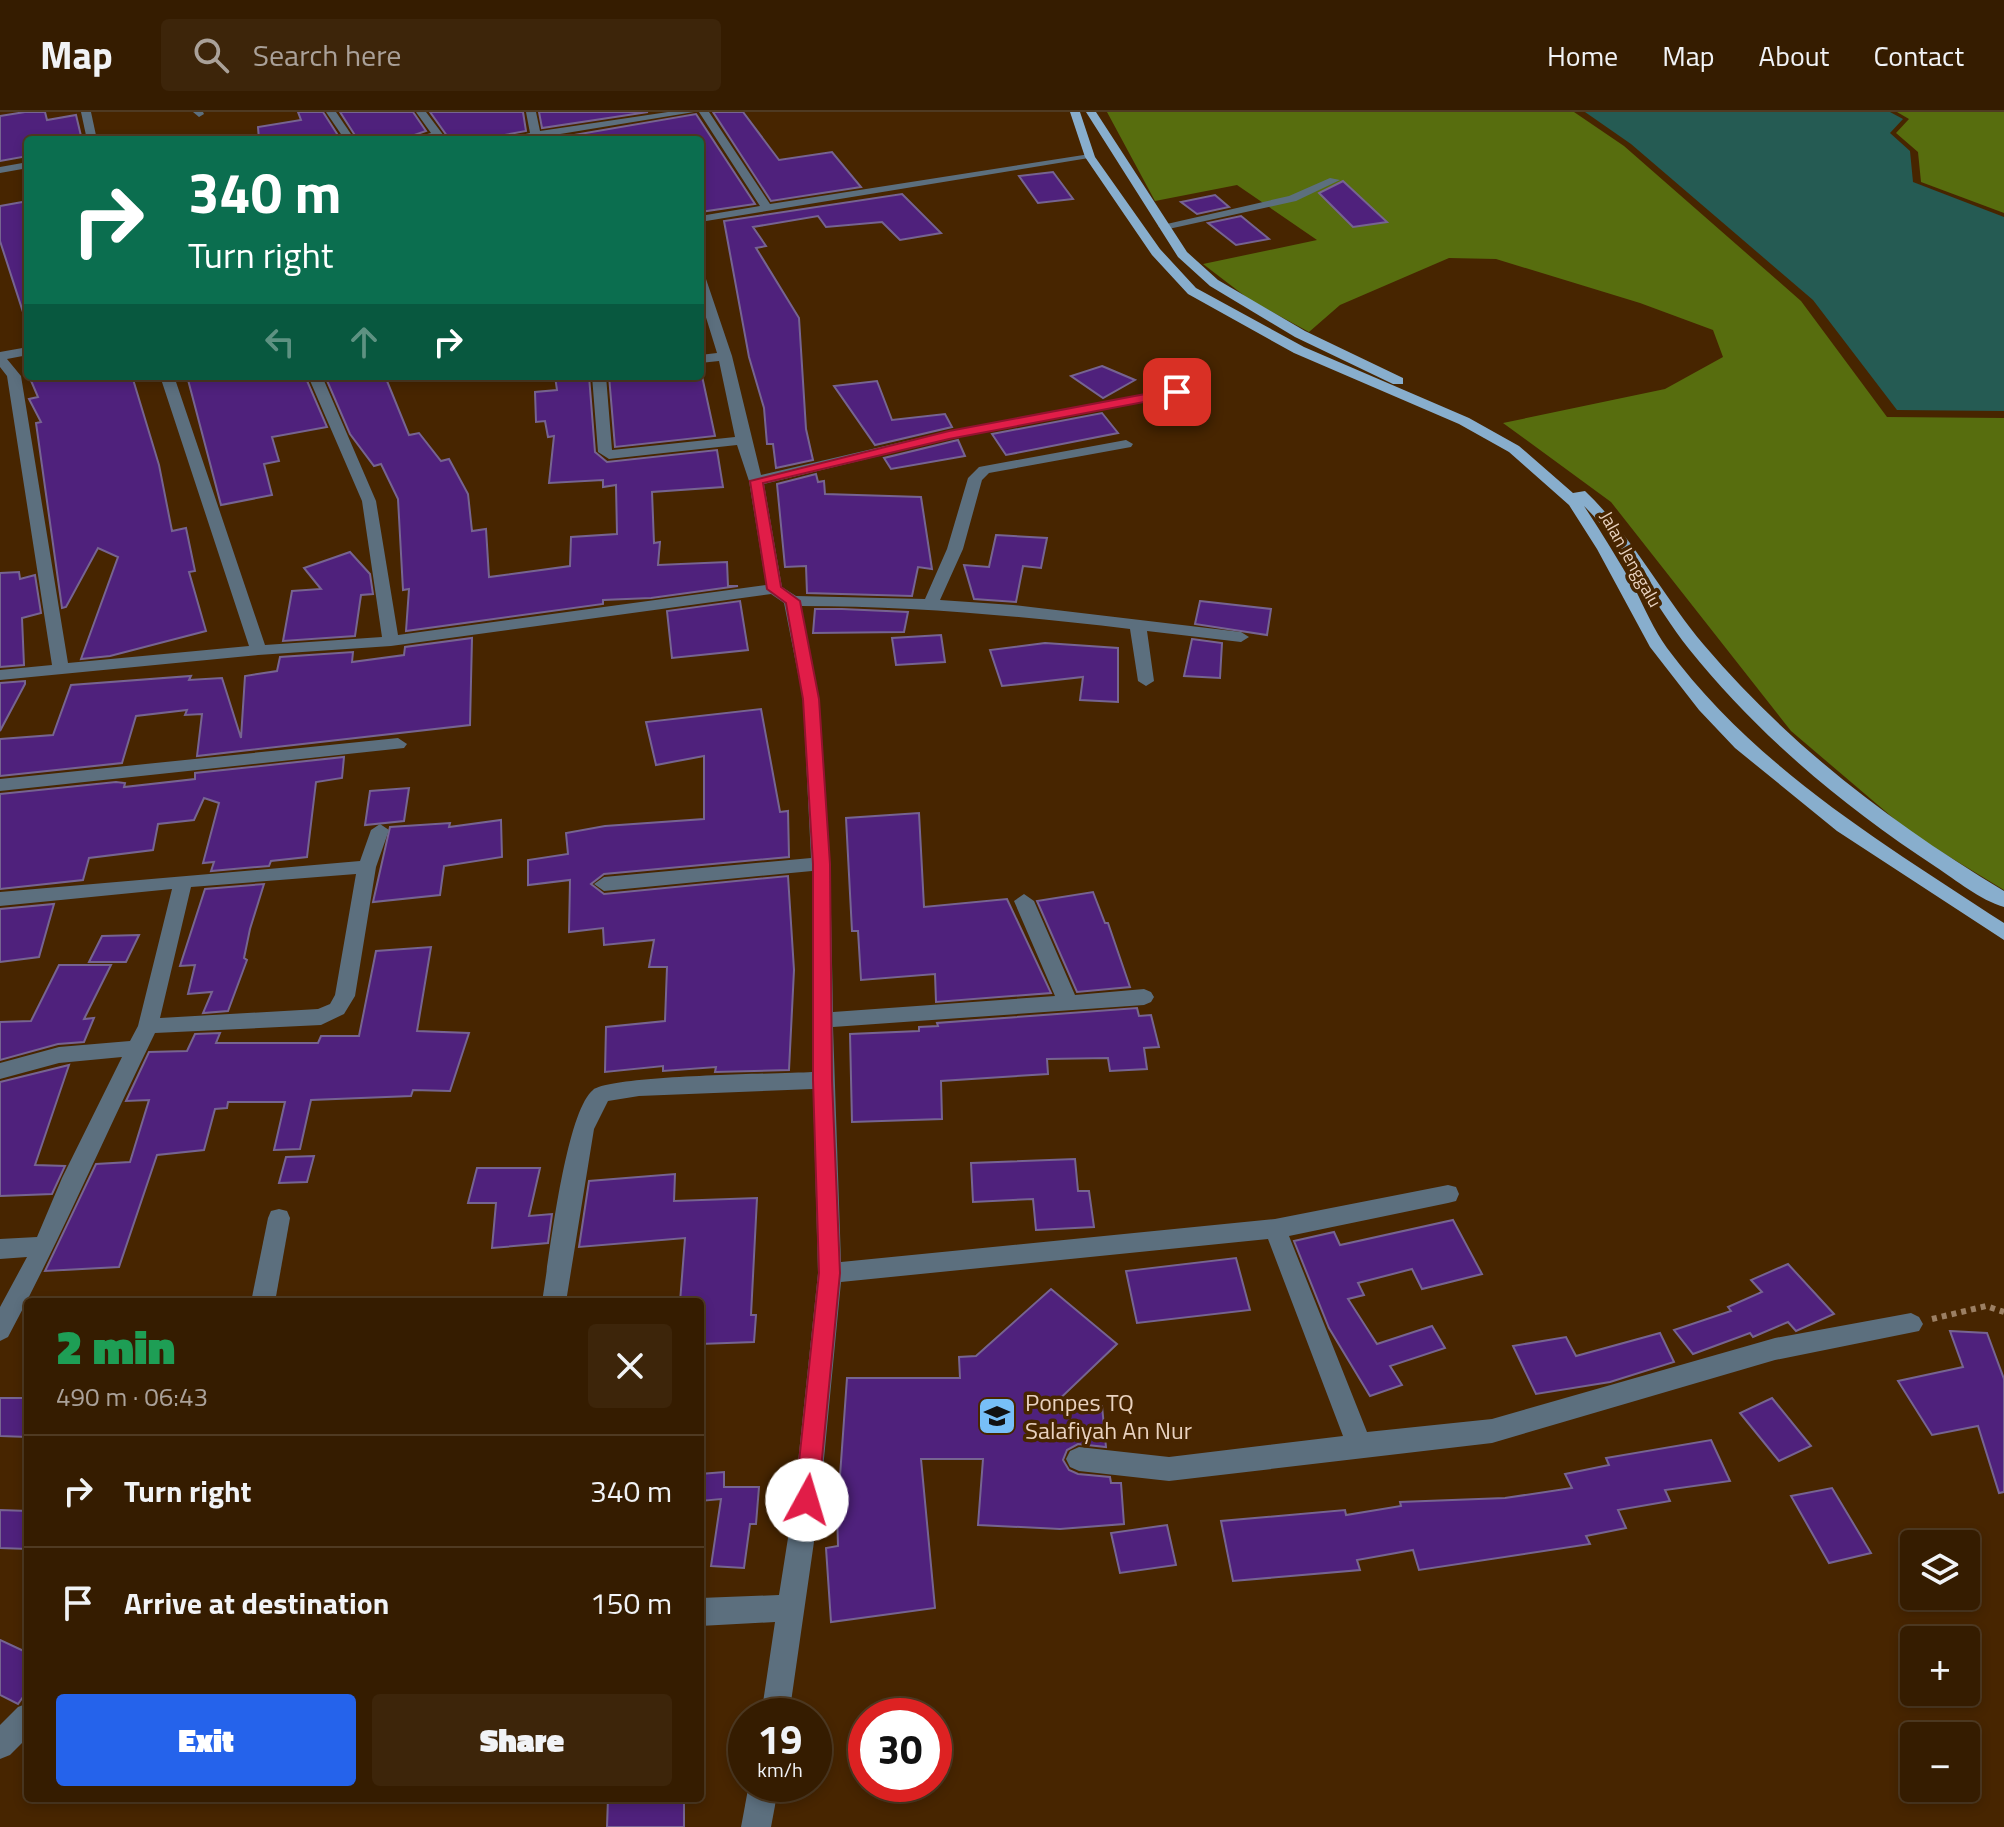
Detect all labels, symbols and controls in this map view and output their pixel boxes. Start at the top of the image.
search box [161,19,721,91]
text: Map [40,26,113,84]
text: Search here [253,32,402,78]
icon: search [189,33,233,77]
text: Home [1547,34,1618,77]
text: Map [1662,34,1715,77]
text: About [1759,34,1829,77]
text: Contact [1873,34,1964,77]
text: 340 m [188,150,341,235]
icon: right [56,168,160,272]
text: Turn right [188,227,333,282]
icon: left [258,320,302,364]
icon: ahead [342,320,386,364]
icon: right [426,320,470,364]
pin [1143,358,1211,426]
icon: arrive [1155,370,1199,414]
street label: Jalan Jenggalu [1593,506,1669,612]
text: 2 min [56,1310,175,1383]
button: close [588,1324,672,1408]
text: 490 m · 06:43 [56,1377,208,1416]
place label: Ponpes TQ Salafiyah An Nur [1025,1384,1192,1448]
school or university icon: Ponpes TQ Salafiyah An Nur [976,1395,1018,1437]
position arrow [765,1458,849,1542]
text: Turn right [124,1468,252,1514]
text: 340 m [590,1468,672,1514]
icon: right [56,1469,100,1513]
map controls [1900,1530,1980,1802]
button: layers [1900,1530,1980,1610]
text: Arrive at destination [124,1580,389,1626]
text: 150 m [590,1580,672,1626]
icon: arrive [56,1581,100,1625]
button: + [1900,1626,1980,1706]
button: Exit [56,1694,356,1786]
button: Share [372,1694,672,1786]
speed limit sign: 30 [848,1698,952,1802]
text: 19 [758,1709,802,1770]
button: − [1900,1722,1980,1802]
text: km/h [757,1754,803,1785]

